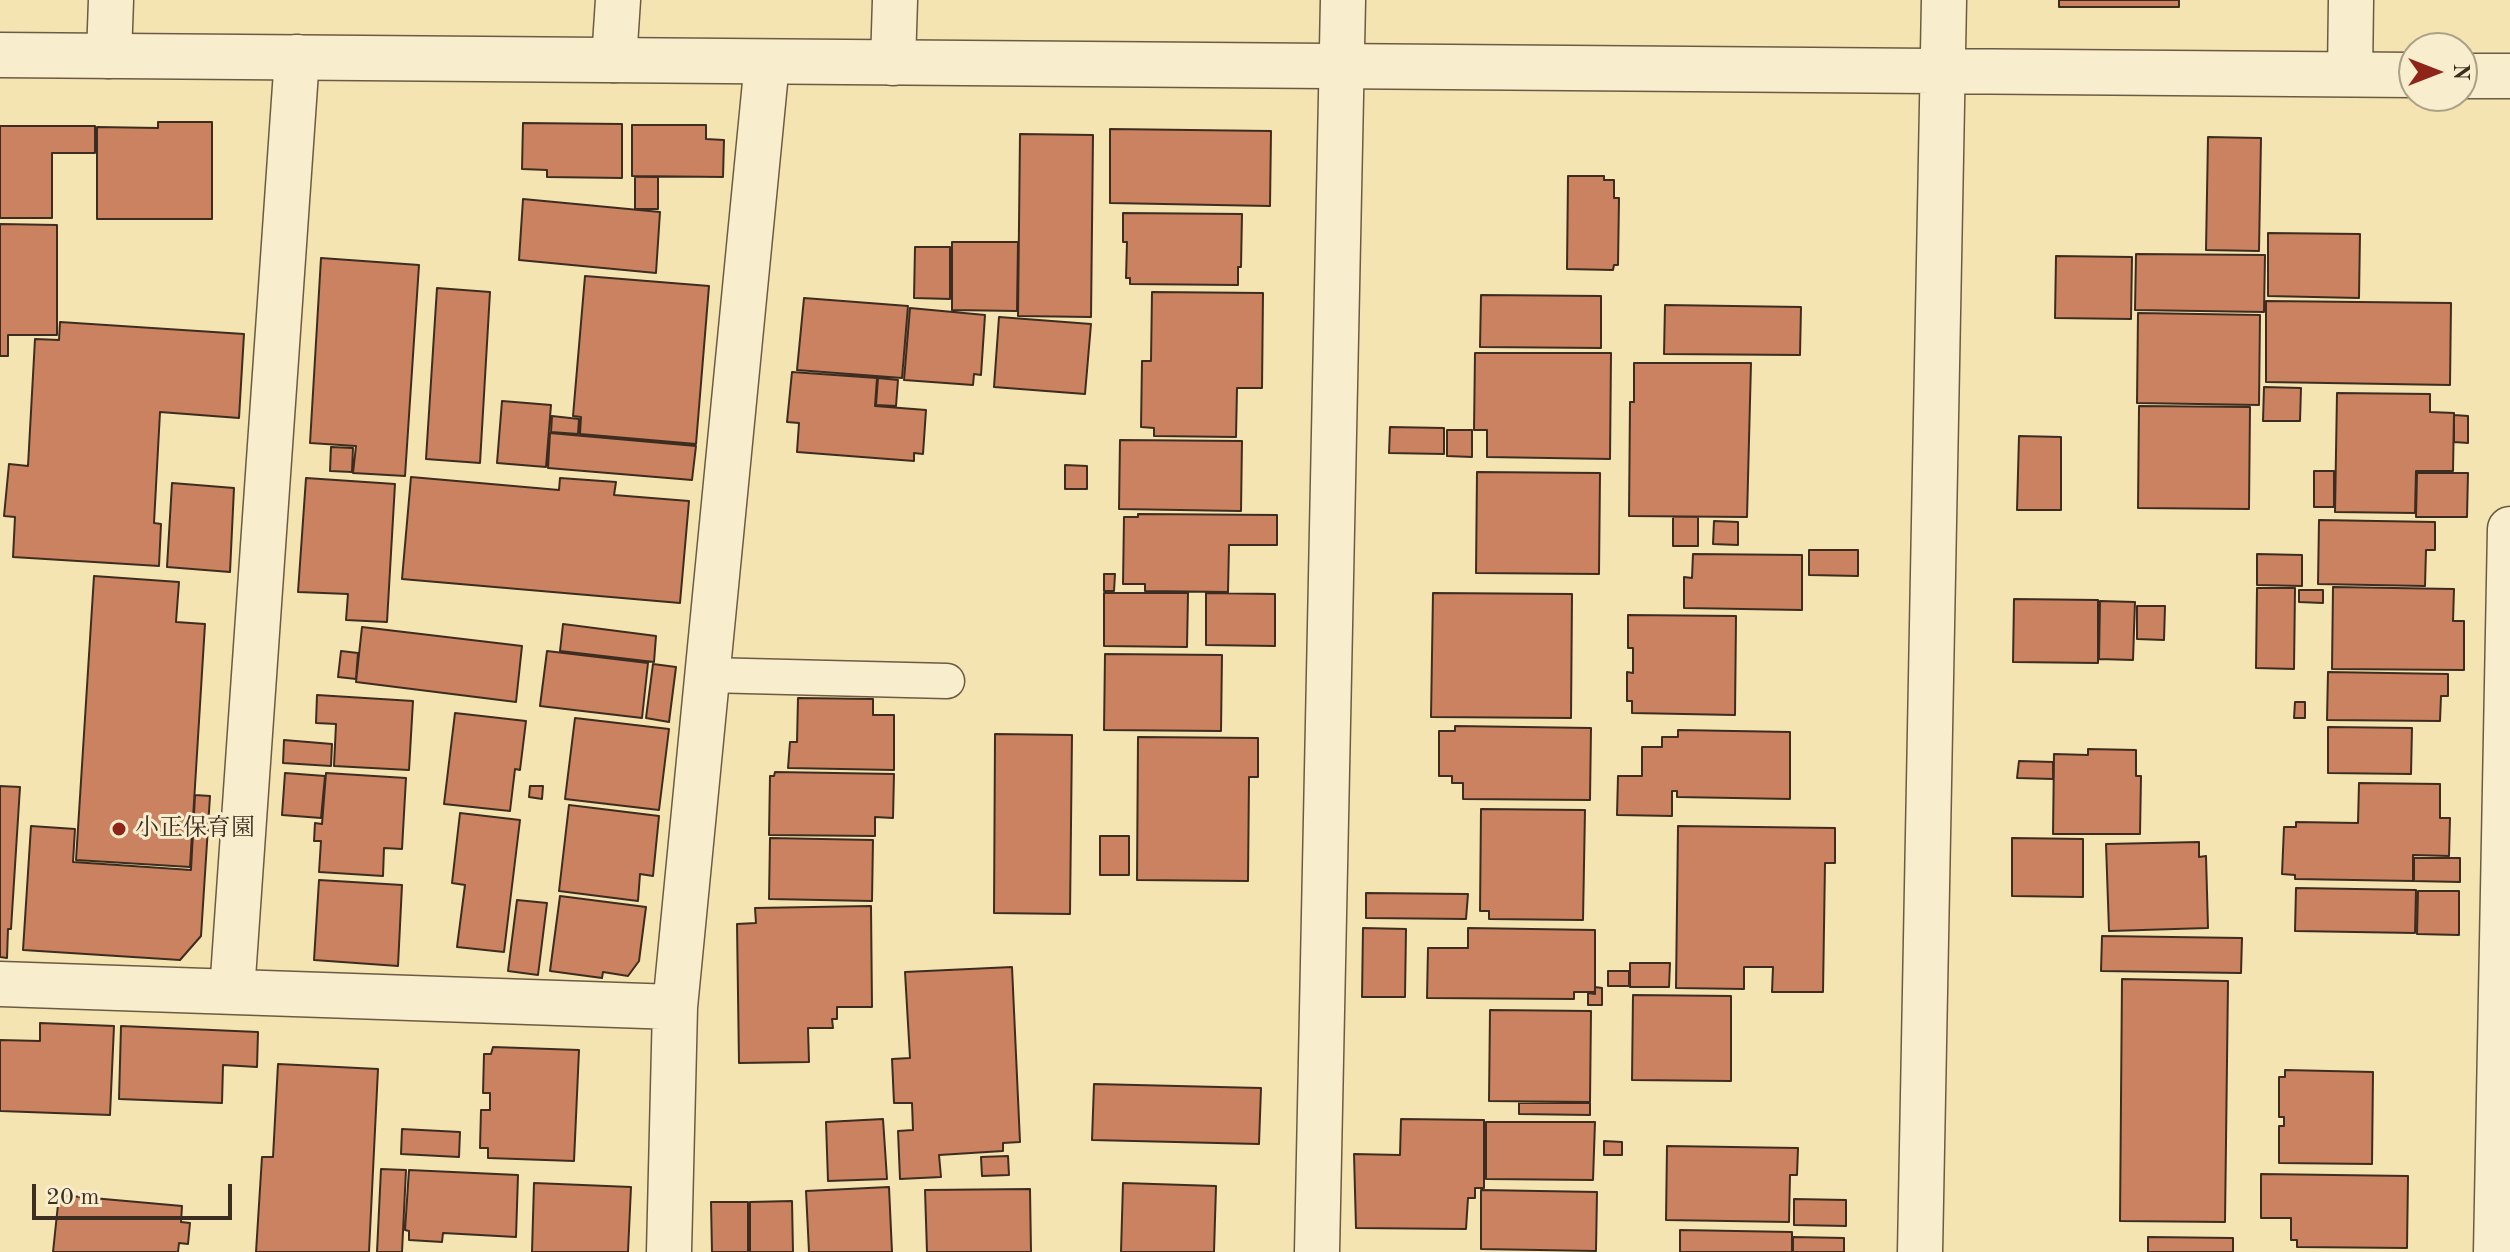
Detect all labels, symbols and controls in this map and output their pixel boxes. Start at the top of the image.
north arrow [2398,32,2478,112]
text: N [2449,64,2471,80]
place label: 小正保育園 [135,815,255,843]
marker: 小正保育園 [110,820,128,838]
scale bar [36,1168,236,1218]
text: 20 m [46,1186,100,1210]

